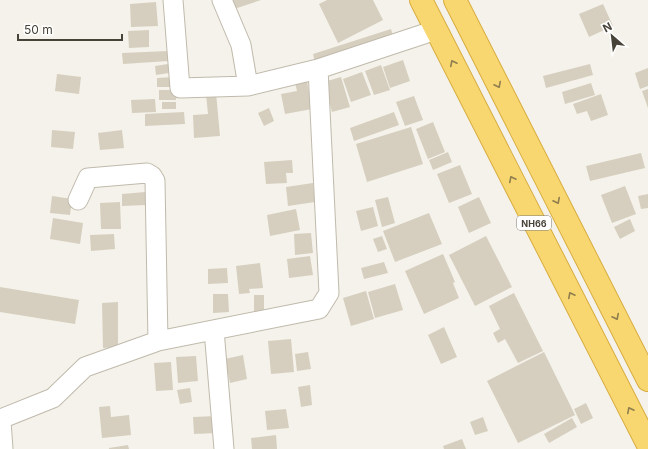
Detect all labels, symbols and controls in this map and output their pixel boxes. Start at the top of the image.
scale bar [18,16,122,42]
north arrow [592,16,632,56]
text: N [600,19,614,35]
text: 50 m [24,22,53,37]
one-way arrow [450,60,458,67]
one-way arrow [493,80,501,88]
one-way arrow [509,176,517,183]
one-way arrow [552,196,560,204]
road number: NH66 [517,216,551,230]
one-way arrow [568,291,576,299]
one-way arrow [611,312,619,320]
one-way arrow [627,407,635,415]

